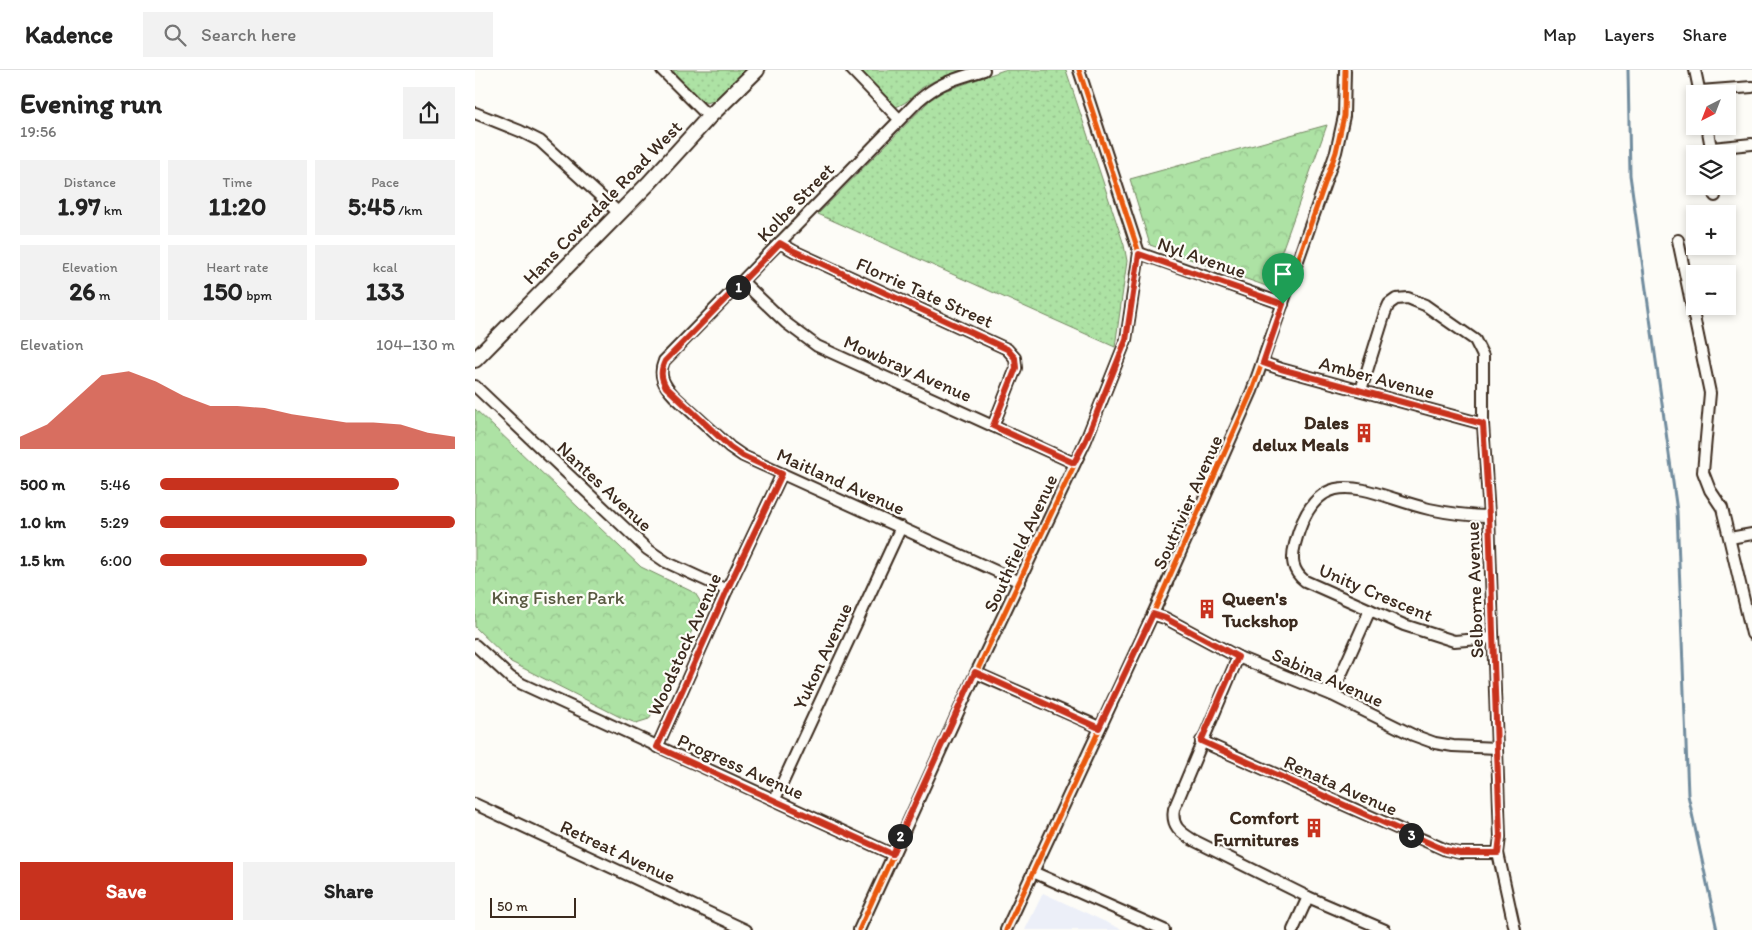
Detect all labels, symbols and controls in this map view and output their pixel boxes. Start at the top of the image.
search box [143,12,493,57]
text: Kadence [25,20,113,49]
icon: search [161,21,189,49]
text: Search here [201,23,296,46]
text: Map [1543,24,1576,46]
text: Layers [1604,24,1654,46]
text: Share [1682,24,1727,46]
north arrow [1686,85,1736,135]
map controls [1686,85,1736,315]
text: Evening run [20,86,162,120]
button: share [403,87,455,139]
street label: Hans Coverdale Road West [518,115,687,289]
text: 19:56 [20,122,57,141]
button: layers [1686,145,1736,195]
street label: Kolbe Street [752,158,839,247]
text: Distance [64,174,116,191]
text: Time [223,174,252,191]
text: Pace [371,174,399,191]
text: 1.97 [57,191,101,221]
text: 11:20 [209,191,266,221]
text: 5:45 [348,191,395,221]
text: km [101,202,122,219]
text: /km [395,202,423,219]
button: + [1686,205,1736,255]
street label: Nyl Avenue [1155,232,1249,283]
street label: Florrie Tate Street [853,252,997,333]
pin [1262,253,1304,304]
text: Elevation [62,259,118,276]
text: Heart rate [207,259,268,276]
text: kcal [373,259,398,276]
icon: arrive [1269,260,1297,288]
button: − [1686,265,1736,315]
pin: 1 [725,274,751,300]
text: 26 [69,276,96,306]
text: 150 [203,276,243,306]
text: 133 [366,276,405,306]
text: 1 [735,279,742,296]
text: m [96,287,110,304]
text: bpm [243,287,272,304]
street label: Mowbray Avenue [840,330,976,407]
text: Elevation [20,335,84,354]
text: 104–130 m [376,335,455,354]
street label: Amber Avenue [1317,351,1437,404]
place label: Dales delux Meals [1252,411,1350,456]
building icon: Dales delux Meals [1353,422,1375,444]
street label: Soutrivier Avenue [1147,431,1227,573]
street label: Nantes Avenue [552,436,657,536]
street label: Maitland Avenue [773,443,908,520]
street label: Southfield Avenue [978,471,1062,616]
text: 500 m [20,475,65,494]
text: 5:46 [100,475,130,494]
text: 1.0 km [20,513,66,532]
text: 5:29 [100,513,129,532]
street label: Selborne Avenue [1461,521,1488,659]
text: 1.5 km [20,551,65,570]
text: 6:00 [100,551,132,570]
street label: Unity Crescent [1315,558,1436,627]
street label: Woodstock Avenue [643,569,726,719]
park label: King Fisher Park [491,586,625,609]
place label: Queen's Tuckshop [1221,587,1298,632]
building icon: Queen's Tuckshop [1196,598,1218,620]
street label: Yukon Avenue [788,599,857,713]
street label: Sabina Avenue [1268,643,1387,712]
street label: Progress Avenue [674,728,808,805]
street label: Renata Avenue [1280,750,1401,821]
place label: Comfort Furnitures [1214,806,1300,851]
street label: Retreat Avenue [557,815,679,888]
building icon: Comfort Furnitures [1303,817,1325,839]
pin: 3 [1399,822,1423,848]
pin: 2 [887,824,913,848]
text: 3 [1408,827,1415,844]
text: 2 [897,828,904,845]
button: Save [20,862,233,920]
button: Share [243,862,455,920]
scale bar [490,895,576,918]
text: 50 m [497,898,528,915]

